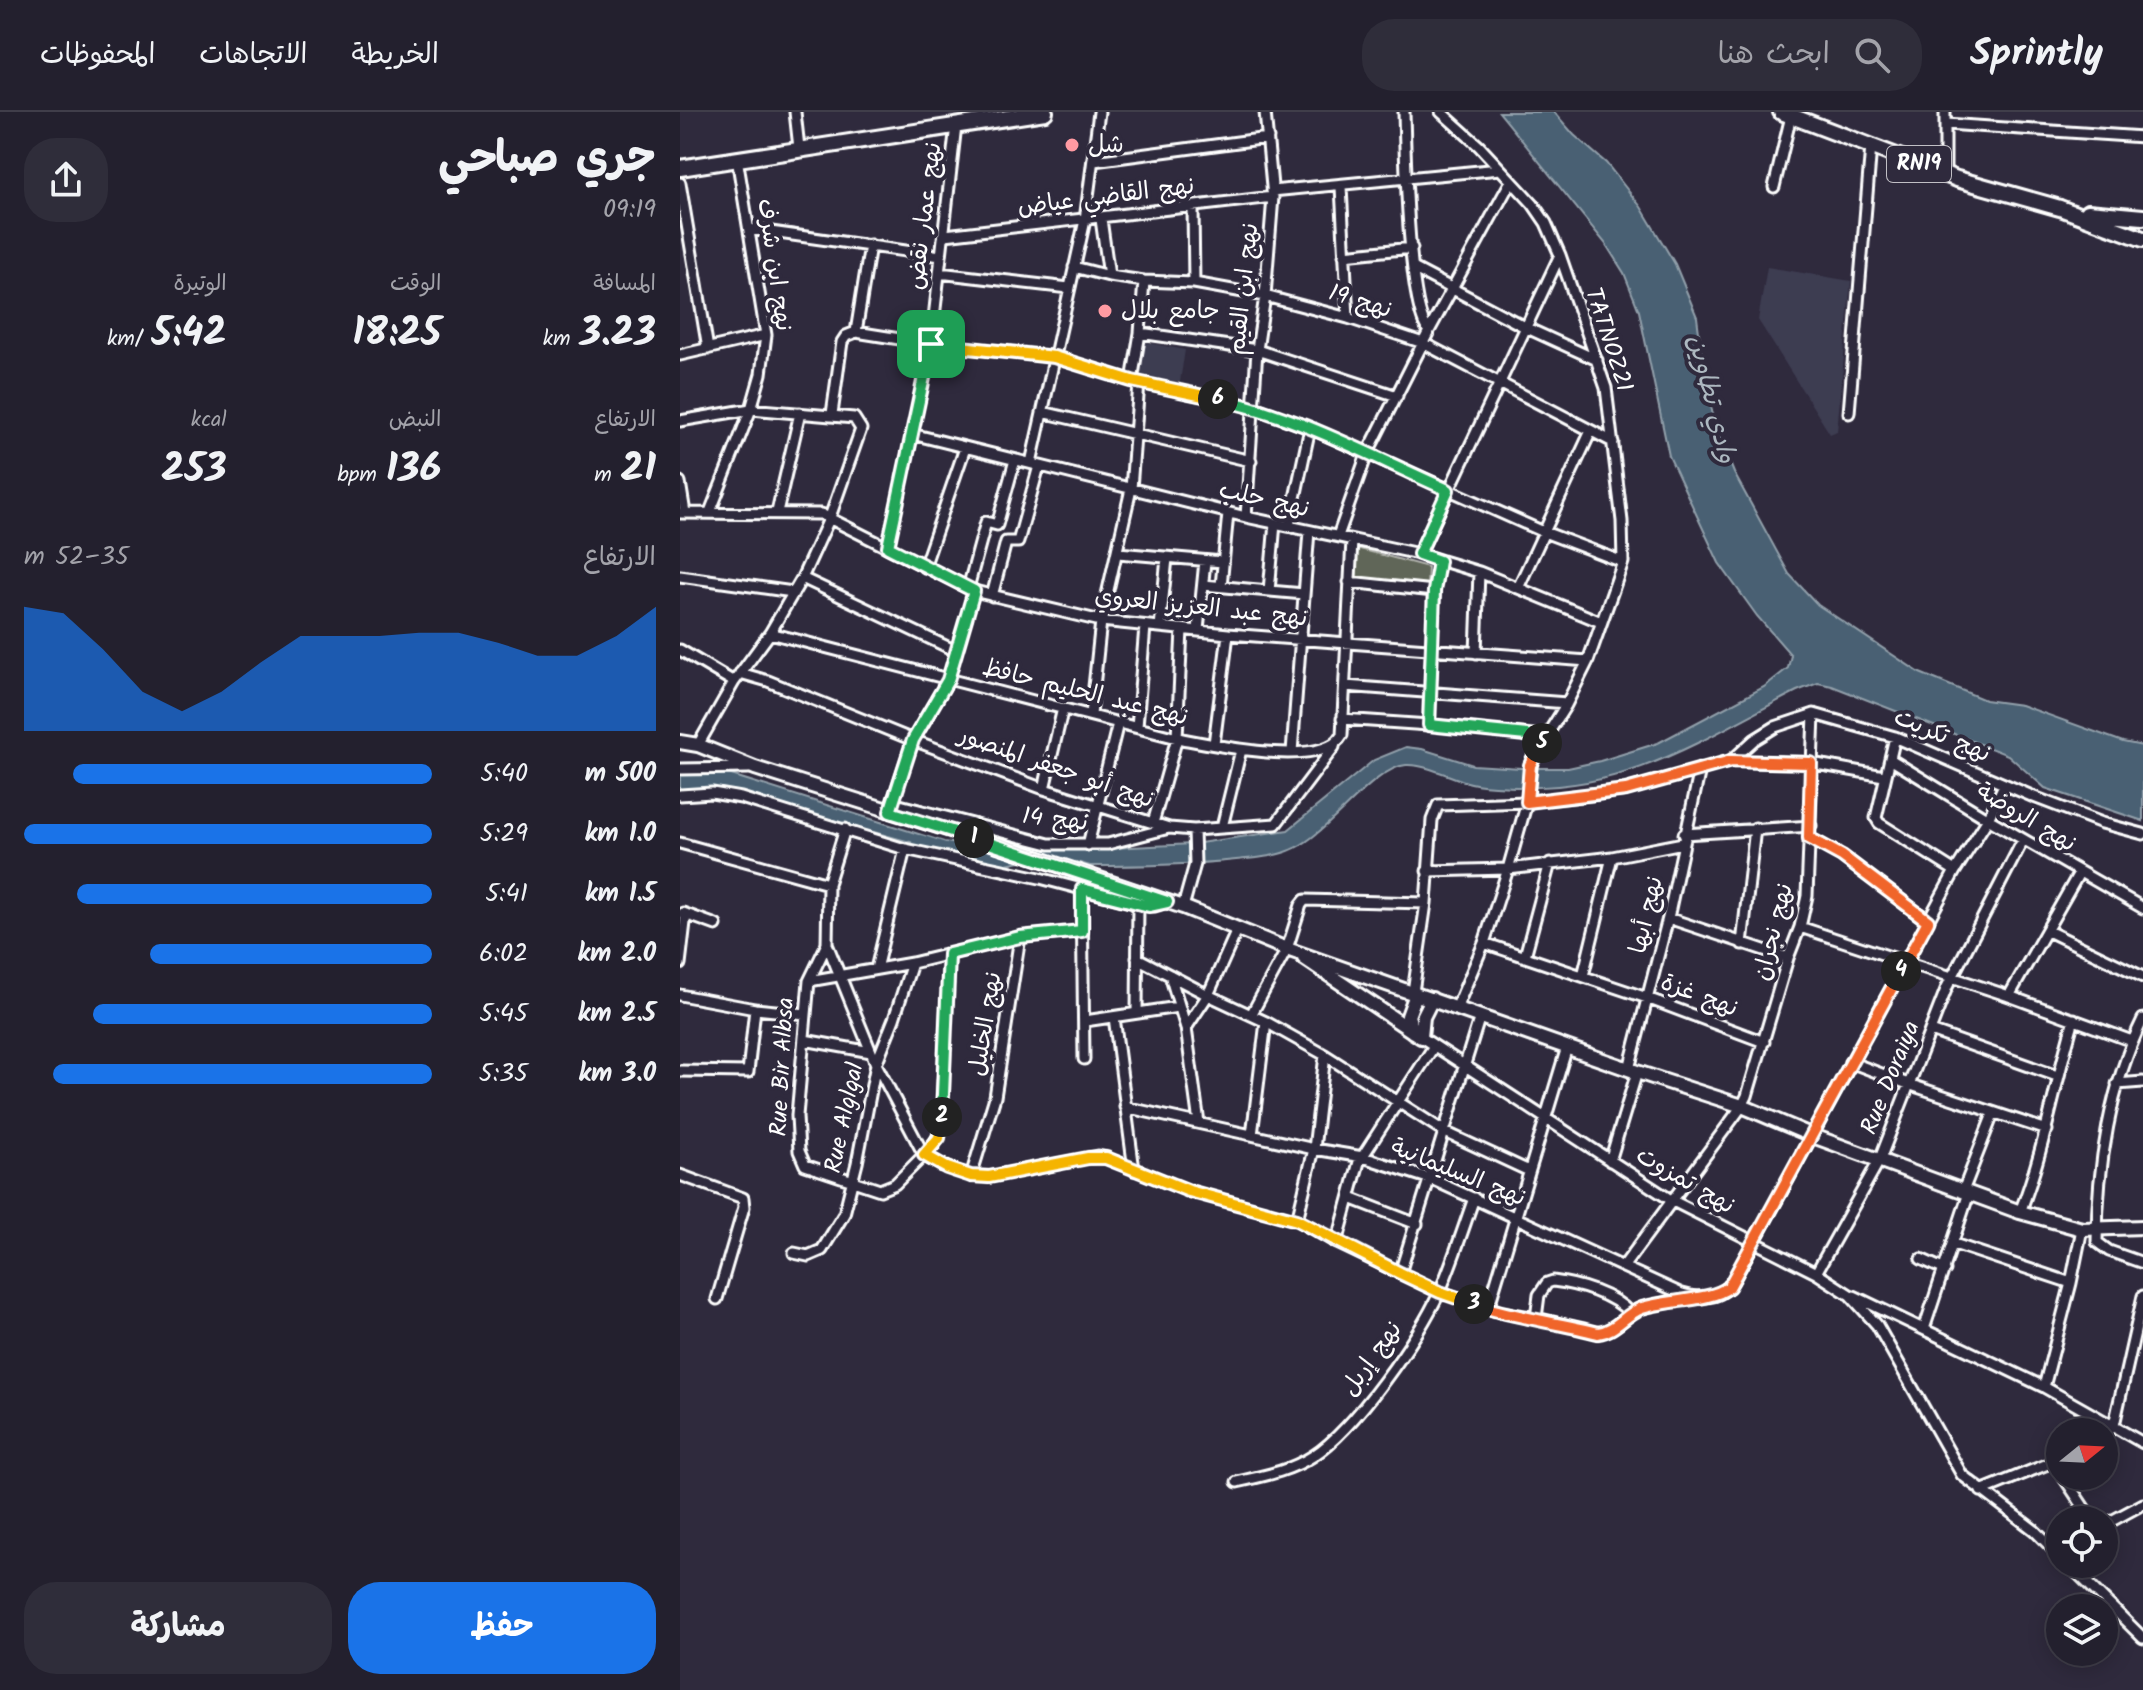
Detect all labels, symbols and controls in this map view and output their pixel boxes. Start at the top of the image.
search box [1362,19,1922,91]
text: Sprintly [1970,25,2103,85]
text: ابحث هنا [1718,31,1830,79]
text: المحفوظات [40,33,155,78]
text: الاتجاهات [199,33,307,78]
text: الخريطة [351,33,439,78]
icon: search [1850,33,1894,77]
text: جري صباحي [438,124,656,194]
place label: شل [1088,126,1124,165]
marker: شل [1063,136,1081,154]
button: share [24,138,108,222]
street label: نهج عمار نقض [897,140,953,292]
road number: RN19 [1887,146,1951,182]
street label: نهج القاضي عياض [1015,167,1197,227]
text: 09:19 [603,189,656,231]
street label: نهج ابن شرف [745,196,803,334]
street label: نهج ابن القيم [1218,221,1270,357]
text: الوتيرة [174,267,227,302]
text: الوقت [390,267,441,302]
text: المسافة [593,267,656,302]
street label: نهج 19 [1323,274,1397,330]
street label: TATNOZ21 [1573,283,1643,397]
place label: جامع بلال [1121,292,1220,331]
text: 5:42 [151,302,227,366]
text: 18:25 [352,302,441,366]
text: 3.23 [579,302,656,366]
marker: جامع بلال [1096,302,1114,320]
pin [897,310,965,378]
text: /km [107,322,151,357]
text: km [543,322,579,357]
icon: arrive [909,322,953,366]
water label: وادي تطاوين [1675,330,1747,468]
pin: 6 [1198,379,1238,419]
text: 6 [1212,381,1224,416]
text: kcal [191,403,227,438]
text: النبض [389,403,441,438]
text: الارتفاع [594,403,656,438]
text: 253 [161,438,227,502]
text: 136 [386,438,441,502]
text: 21 [621,438,656,502]
text: bpm [337,458,386,493]
text: m [594,458,621,493]
street label: نهج حلب [1215,471,1313,529]
text: 35–52 m [24,536,129,578]
text: الارتفاع [583,537,656,579]
street label: نهج عبد العزيز العروي [1093,577,1309,639]
street label: نهج عبد الحليم حافظ [978,649,1192,737]
street label: نهج تكريت [1887,698,1997,774]
street label: نهج أبو جعفر المنصور [951,716,1159,820]
pin: 5 [1522,723,1562,763]
text: 5 [1536,725,1548,760]
text: 5:40 [480,753,528,795]
text: 500 m [585,753,656,795]
street label: نهج الروضة [1968,773,2084,863]
street label: نهج 14 [1020,797,1090,843]
text: 5:29 [480,813,528,855]
text: 1.0 km [585,813,656,855]
pin: 1 [954,818,994,858]
text: 1 [971,820,977,855]
street label: نهج أبها [1619,872,1675,958]
text: 5:41 [485,873,528,915]
text: 1.5 km [585,873,656,915]
street label: نهج نجران [1743,879,1805,985]
text: 6:02 [479,933,528,975]
text: 2.0 km [577,933,656,975]
pin: 4 [1881,951,1921,991]
text: 4 [1895,953,1907,988]
street label: نهج غزة [1655,963,1743,1029]
street label: نهج الخليل [959,969,1013,1079]
text: 5:45 [479,993,528,1035]
text: 2.5 km [577,993,656,1035]
street label: Rue Bir Albsa [760,997,806,1137]
street label: Rue Doraiya [1850,1015,1932,1141]
text: 5:35 [479,1053,528,1095]
text: 3.0 km [578,1053,656,1095]
street label: Rue Alglgal [814,1059,876,1177]
pin: 2 [922,1097,962,1137]
text: 2 [936,1099,948,1134]
street label: نهج السليمانية [1384,1128,1532,1218]
street label: نهج تمزوت [1628,1137,1742,1225]
pin: 3 [1454,1284,1494,1324]
text: 3 [1468,1286,1480,1321]
street label: نهج إربل [1331,1313,1413,1405]
north arrow [2046,1418,2118,1490]
map controls [2046,1418,2118,1666]
button: locate [2046,1506,2118,1578]
button: مشاركة [24,1582,332,1674]
button: حفظ [348,1582,656,1674]
button: layers [2046,1594,2118,1666]

